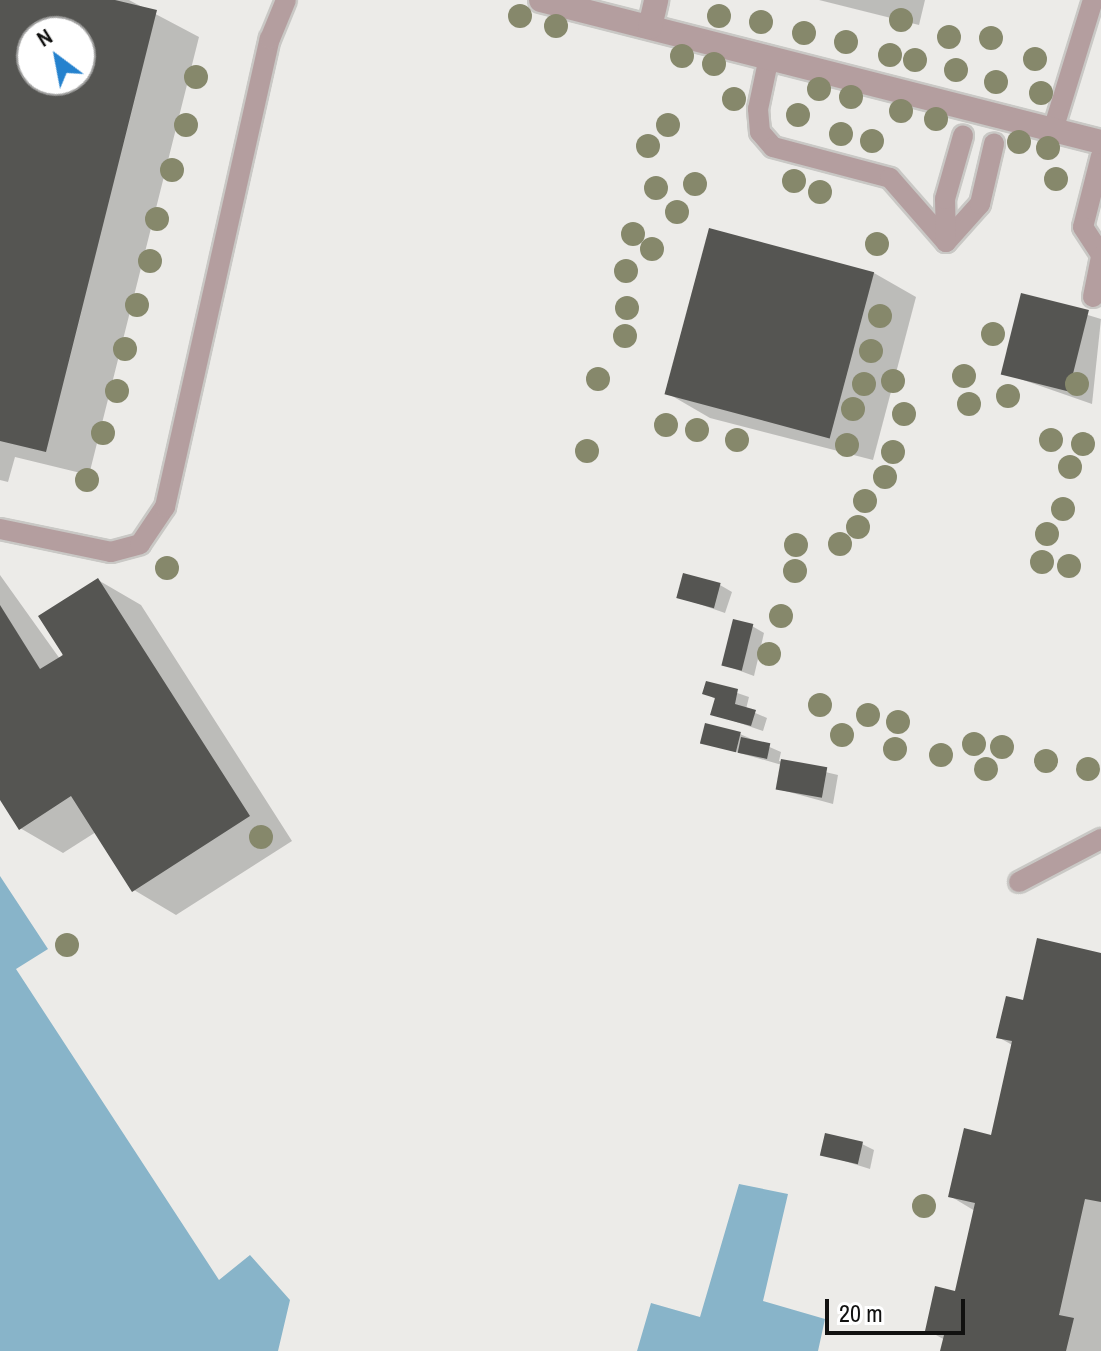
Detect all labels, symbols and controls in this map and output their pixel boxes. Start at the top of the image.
north arrow [16,16,96,96]
text: N [31,21,58,54]
scale bar [829,1283,969,1333]
text: 20 m [839,1297,883,1329]

